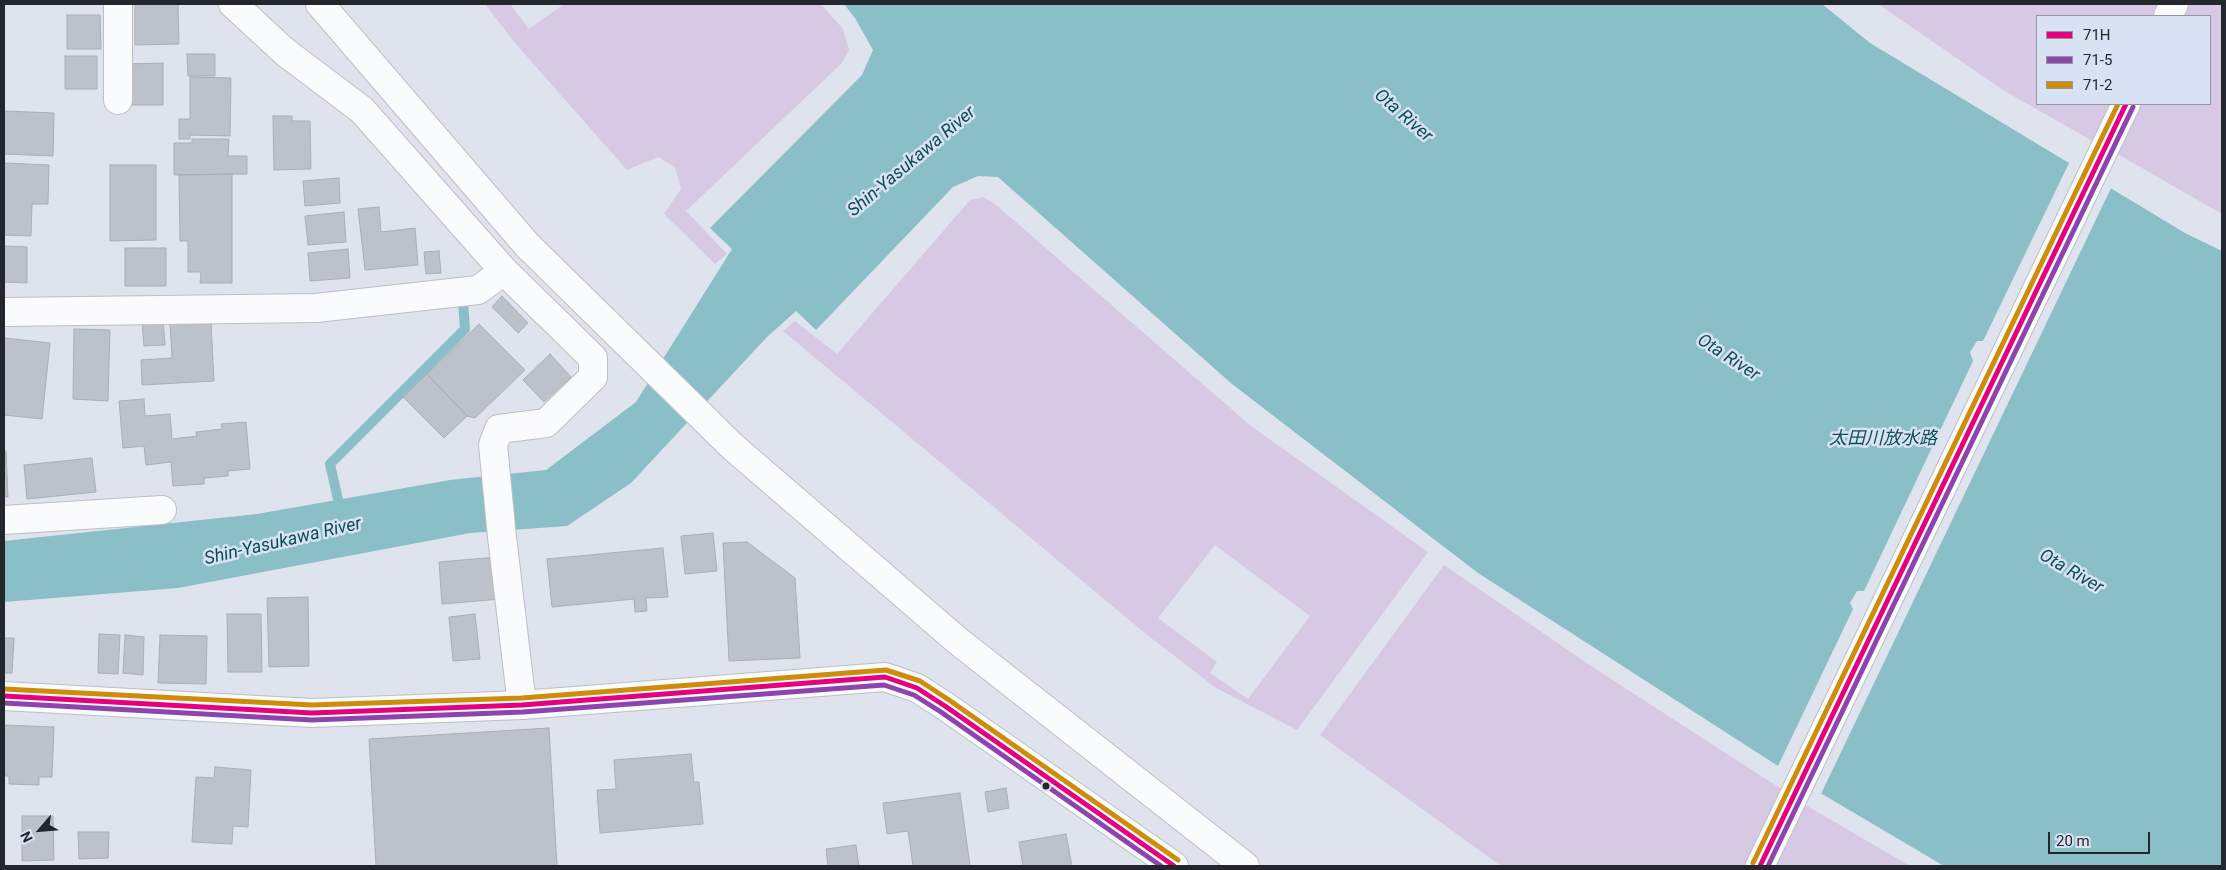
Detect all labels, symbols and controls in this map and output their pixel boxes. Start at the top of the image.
legend [2036,15,2211,105]
text: 71H [2083,26,2111,44]
text: 71-5 [2083,51,2112,69]
text: 71-2 [2083,76,2112,94]
water label: Ota River [1369,85,1437,147]
water label: Shin-Yasukawa River [844,102,980,222]
water label: Ota River [1693,330,1763,386]
water label: 太田川放水路 [1829,428,1937,450]
water label: Shin-Yasukawa River [202,513,364,571]
water label: Ota River [2035,545,2107,599]
unlabelled marker [1041,781,1051,791]
north arrow [15,805,65,855]
scale bar [2051,822,2154,854]
text: N [17,829,36,845]
text: 20 m [2056,832,2090,850]

